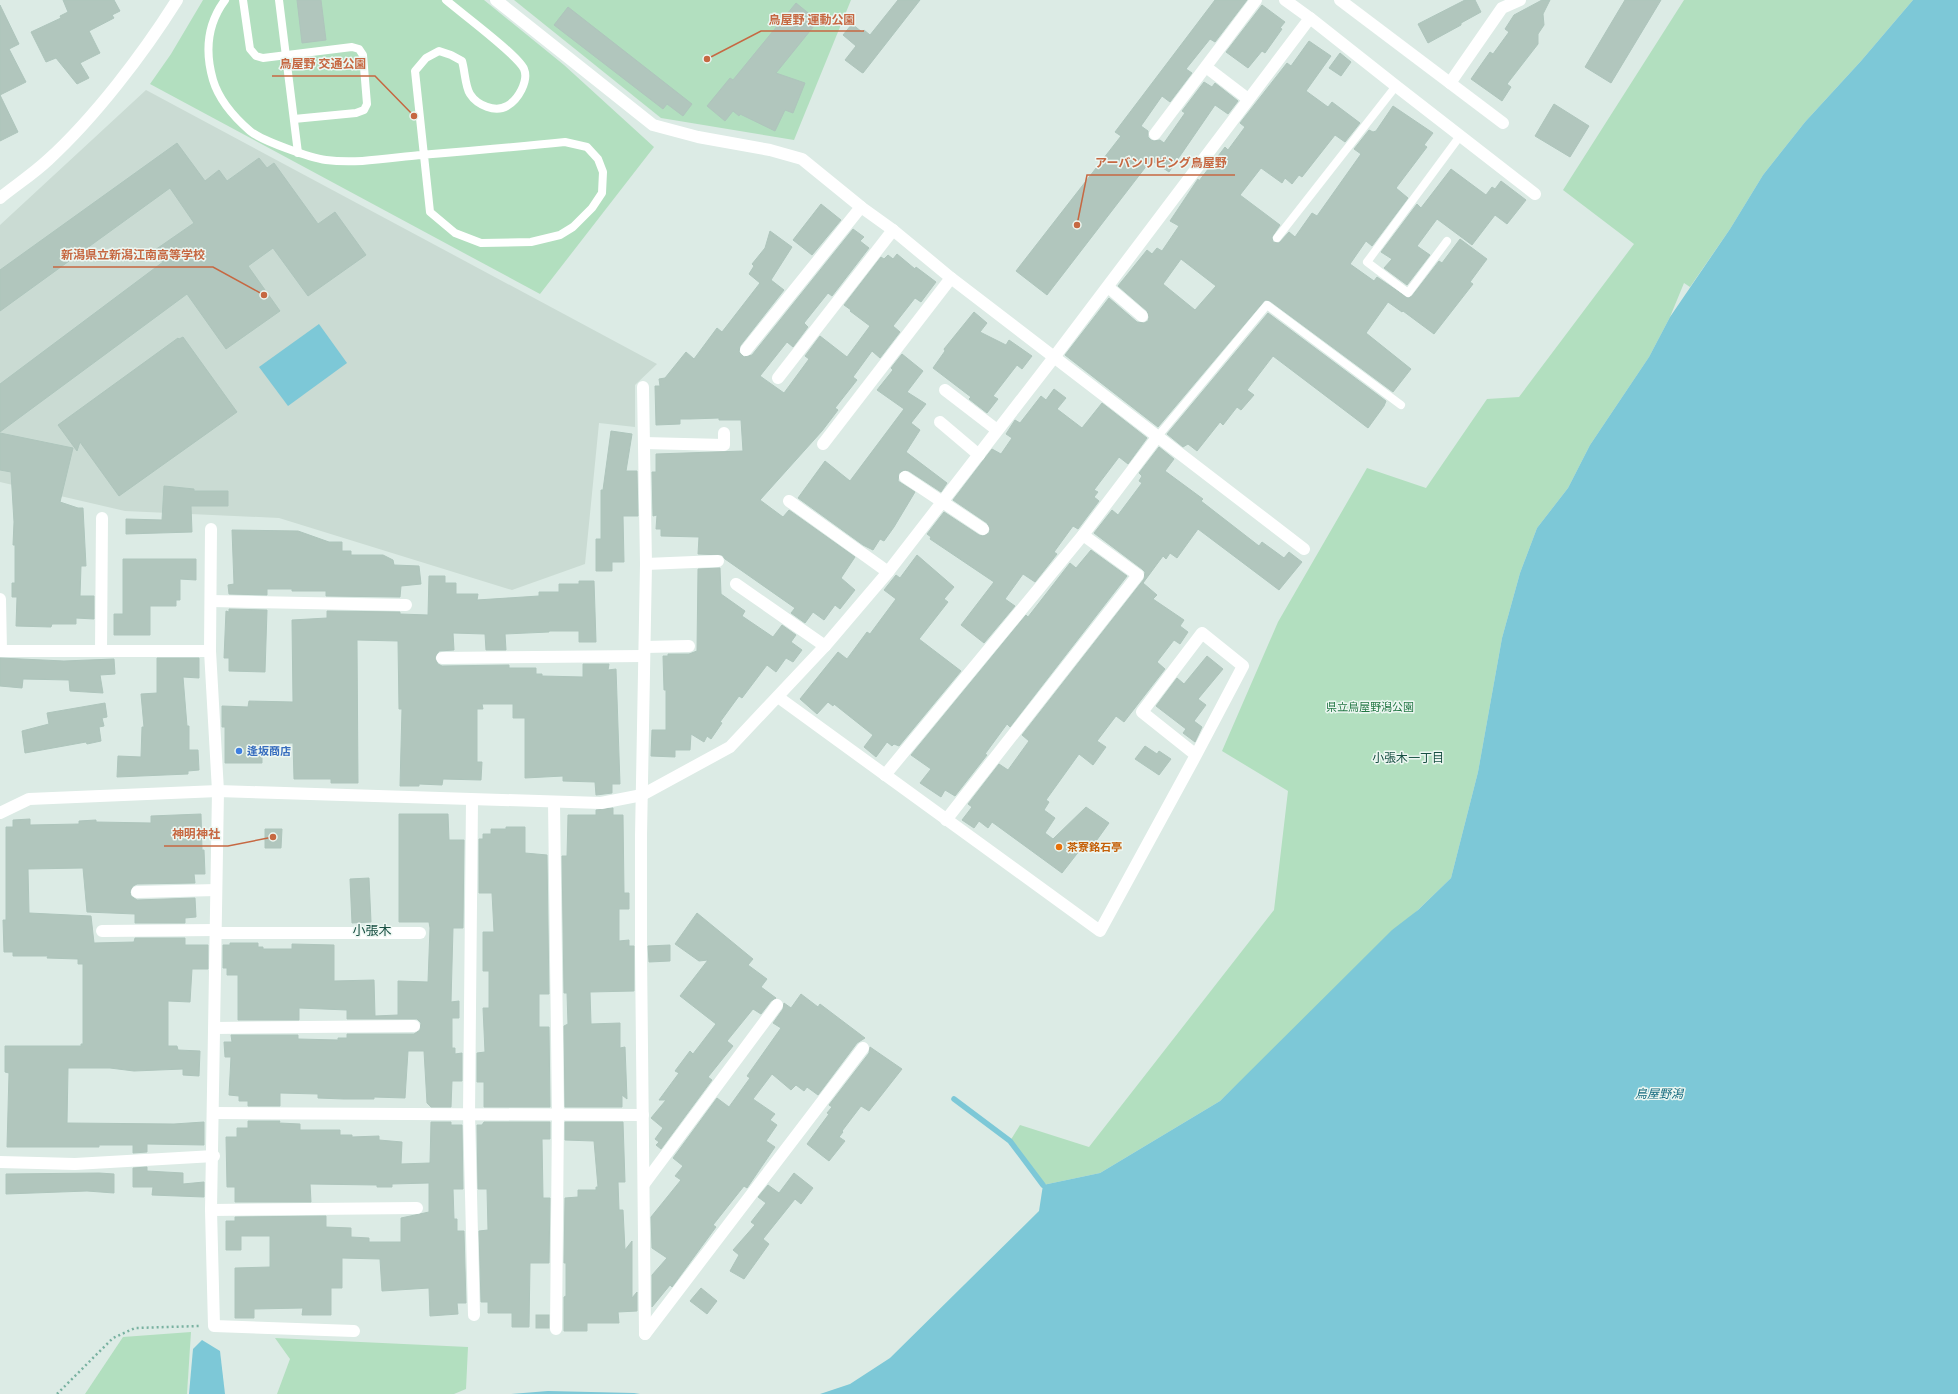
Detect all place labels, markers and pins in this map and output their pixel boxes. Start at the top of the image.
callout: 鳥屋野 運動公園 [761,7,864,31]
callout: 鳥屋野 交通公園 [272,52,375,76]
callout: アーバンリビング鳥屋野 [1087,151,1235,175]
callout: 新潟県立新潟江南高等学校 [53,243,213,267]
place label: 逢坂商店 [247,745,291,758]
marker: 逢坂商店 [234,746,244,756]
callout: 神明神社 [164,822,228,846]
place label: 茶寮銘石亭 [1067,841,1122,854]
marker: 茶寮銘石亭 [1054,842,1064,852]

